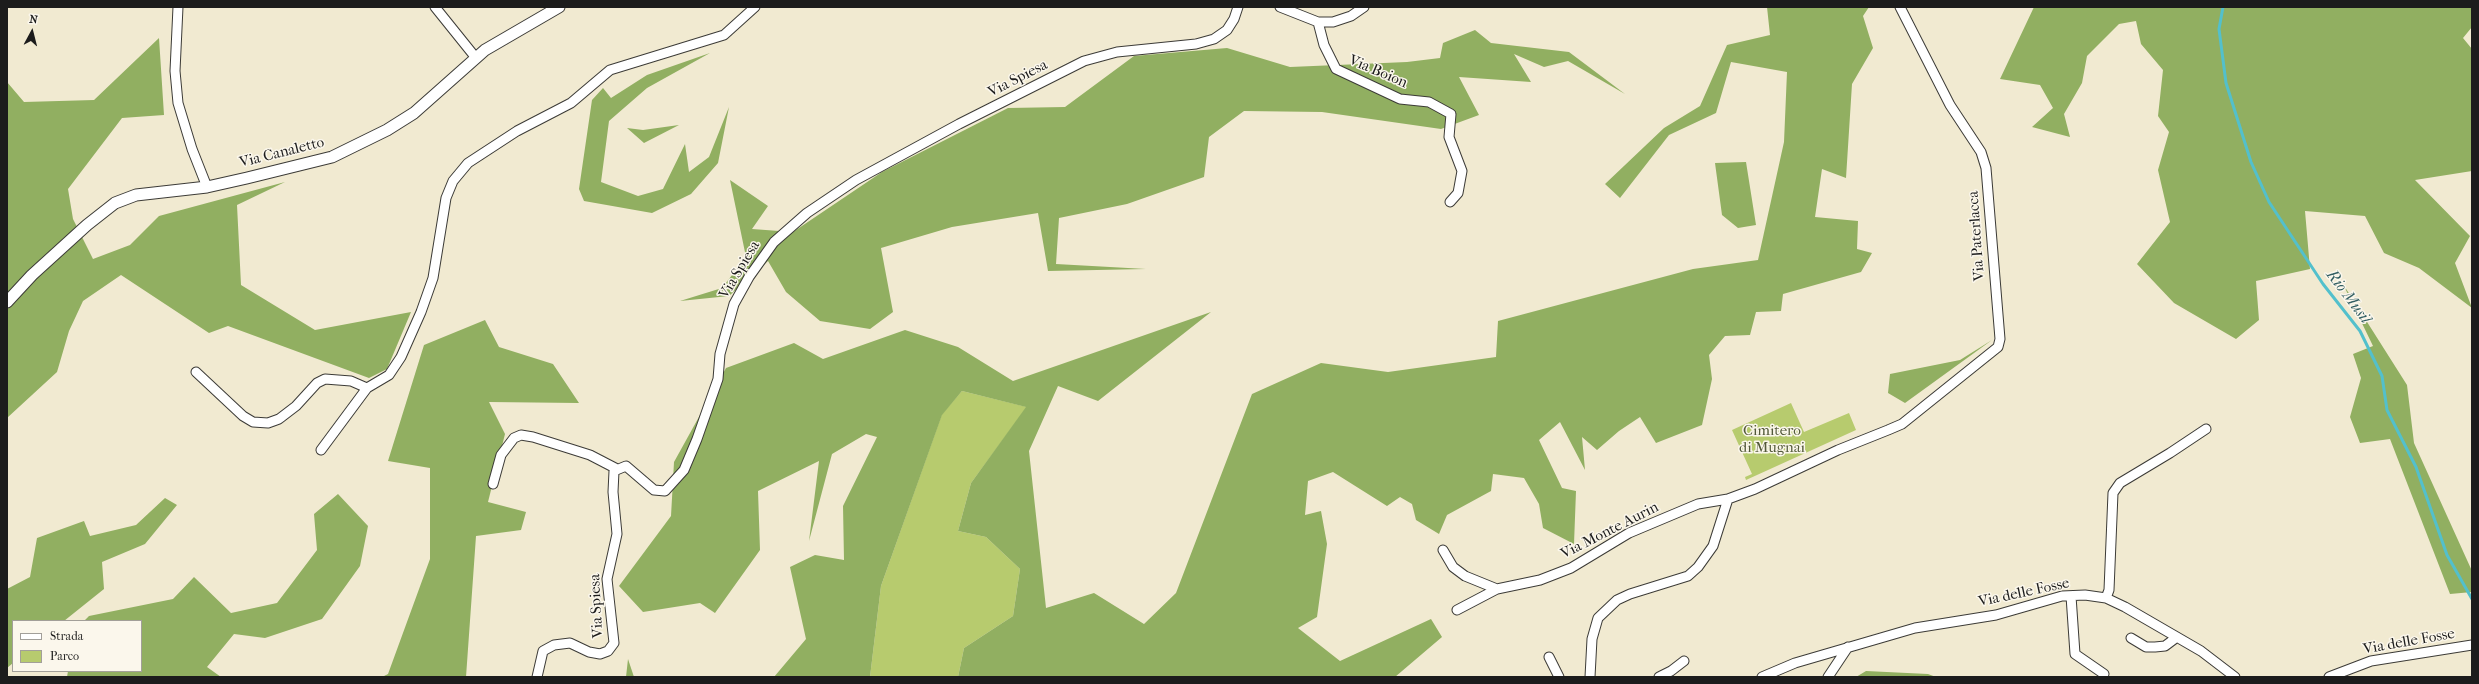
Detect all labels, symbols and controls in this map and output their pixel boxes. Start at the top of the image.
north arrow [12,12,52,52]
text: N [29,13,38,27]
street label: Via Boion [1346,52,1410,92]
street label: Via Spiesa [985,56,1051,102]
street label: Via Canaletto [238,134,326,172]
street label: Via Paterlacca [1965,190,1989,282]
street label: Via Spiesa [716,238,764,302]
water label: Rio Musil [2322,266,2374,328]
park label: Cimitero di Mugnai [1739,422,1805,457]
street label: Via Monte Aurin [1558,499,1662,563]
street label: Via Spiesa [586,573,608,639]
street label: Via delle Fosse [1977,575,2071,611]
legend [12,620,142,672]
street label: Via delle Fosse [2362,625,2456,659]
text: Strada [50,629,83,643]
text: Parco [50,649,79,663]

